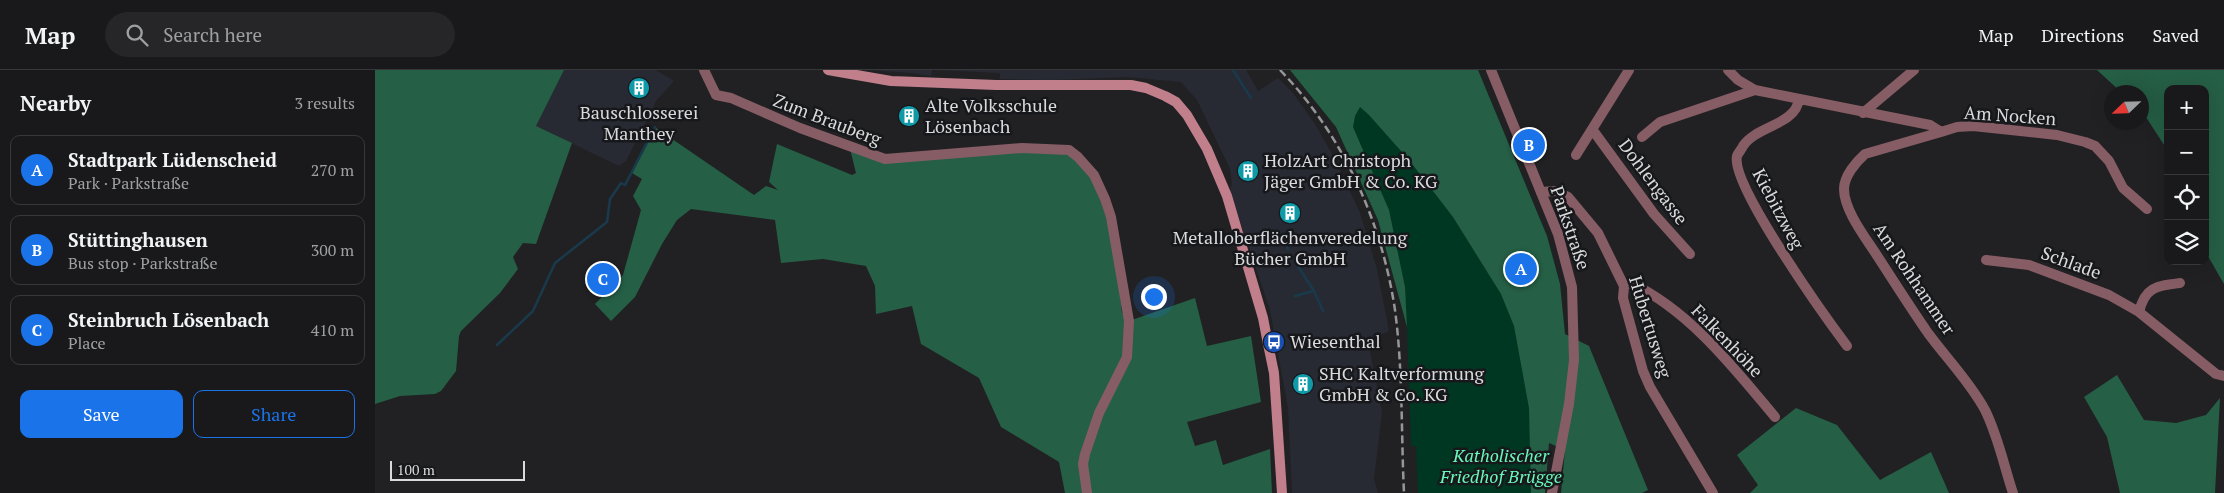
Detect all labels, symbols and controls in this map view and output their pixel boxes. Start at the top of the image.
search box [105,12,455,57]
text: Map [25,19,75,51]
icon: search [123,21,151,49]
text: Search here [163,22,262,47]
text: Map [1978,23,2013,47]
text: Directions [2041,23,2124,47]
text: Saved [2152,23,2199,47]
building icon: Bauschlosserei Manthey [627,76,651,100]
north arrow [2104,85,2149,130]
map controls [2164,85,2209,265]
button: + [2164,85,2209,130]
street label: Zum Brauberg [770,87,885,151]
text: Nearby [20,89,91,117]
text: 3 results [295,92,355,114]
place label: Alte Volksschule Lösenbach [925,93,1057,138]
place label: Bauschlosserei Manthey [580,100,698,145]
street label: Am Nocken [1963,100,2057,130]
building icon: Alte Volksschule Lösenbach [897,104,921,128]
pin: B [1513,126,1545,164]
button: − [2164,130,2209,175]
street label: Dohlengasse [1614,134,1694,229]
text: Stadtpark Lüdenscheid [68,147,277,172]
place label: HolzArt Christoph Jäger GmbH & Co. KG [1264,148,1438,193]
text: A [31,159,43,181]
text: 270 m [311,159,354,181]
building icon: HolzArt Christoph Jäger GmbH & Co. KG [1236,159,1260,183]
street label: Kiebitzweg [1748,164,1810,253]
text: Park · Parkstraße [68,172,189,194]
button: locate [2164,175,2209,220]
street label: Parkstraße [1545,183,1596,273]
building icon: Metalloberflächenveredelung Bücher GmbH [1278,201,1302,225]
street label: Am Rohhammer [1868,218,1961,339]
button: layers [2164,220,2209,265]
place label: Metalloberflächenveredelung Bücher GmbH [1173,225,1408,270]
text: Stüttinghausen [68,227,208,252]
text: B [32,239,42,261]
text: 300 m [311,239,354,261]
street label: Schlade [2038,240,2105,284]
pin: A [1505,250,1537,288]
text: Bus stop · Parkstraße [68,252,218,274]
pin: C [587,260,619,298]
street label: Hubertusweg [1624,273,1678,381]
your location [1141,284,1167,310]
street label: Falkenhöhe [1687,298,1769,382]
text: Steinbruch Lösenbach [68,307,269,332]
text: C [32,319,42,341]
text: 410 m [311,319,354,341]
place label: Wiesenthal [1290,329,1381,353]
bus stop icon: Wiesenthal [1262,330,1286,354]
text: Place [68,332,106,354]
place label: SHC Kaltverformung GmbH & Co. KG [1319,361,1485,406]
building icon: SHC Kaltverformung GmbH & Co. KG [1291,372,1315,396]
button: Save [20,390,183,438]
button: Share [193,390,355,438]
park label: Katholischer Friedhof Brügge [1439,443,1562,488]
scale bar [390,458,525,481]
text: 100 m [397,460,435,479]

